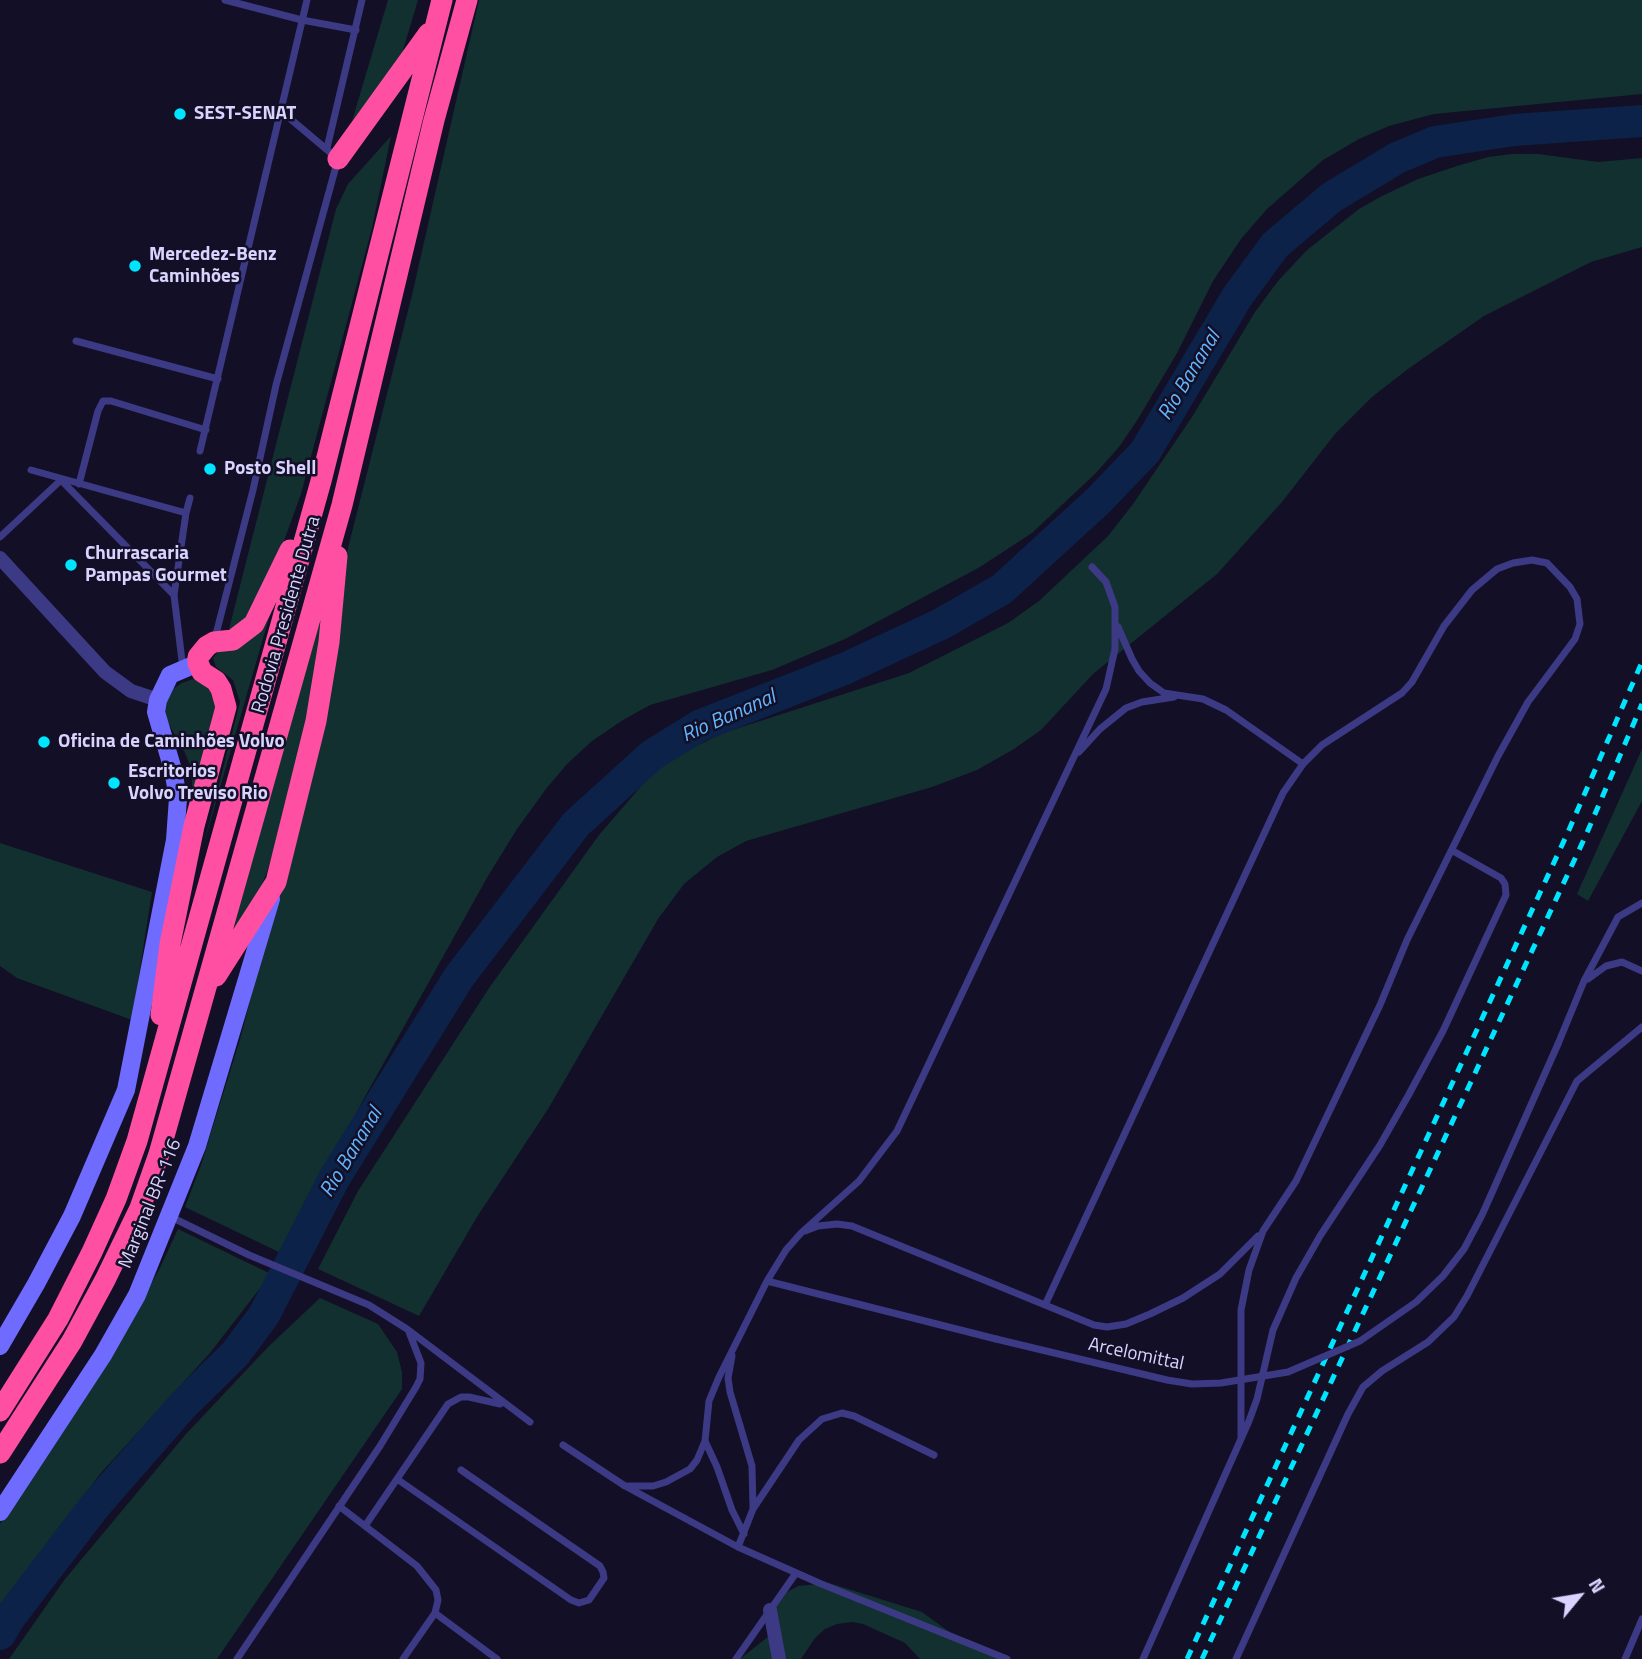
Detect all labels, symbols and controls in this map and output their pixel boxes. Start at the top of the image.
place label: SEST-SENAT [194,103,296,125]
marker: SEST-SENAT [172,106,188,122]
place label: Mercedez-Benz Caminhões [149,244,277,288]
marker: Mercedez-Benz Caminhões [127,258,143,274]
water label: Rio Bananal [1153,327,1227,425]
place label: Posto Shell [224,458,316,480]
marker: Posto Shell [202,461,218,477]
street label: Rodovia Presidente Dutra [248,514,326,716]
place label: Churrascaria Pampas Gourmet [85,543,227,587]
marker: Churrascaria Pampas Gourmet [63,557,79,573]
water label: Rio Bananal [678,685,780,749]
place label: Oficina de Caminhões Volvo [58,731,285,753]
marker: Oficina de Caminhões Volvo [36,734,52,750]
place label: Escritorios Volvo Treviso Rio [128,761,268,805]
marker: Escritorios Volvo Treviso Rio [106,775,122,791]
water label: Rio Bananal [315,1104,389,1202]
street label: Marginal BR-116 [115,1136,187,1272]
street label: Arcelomittal [1086,1334,1186,1376]
north arrow [1544,1561,1614,1631]
text: N [1582,1572,1613,1598]

